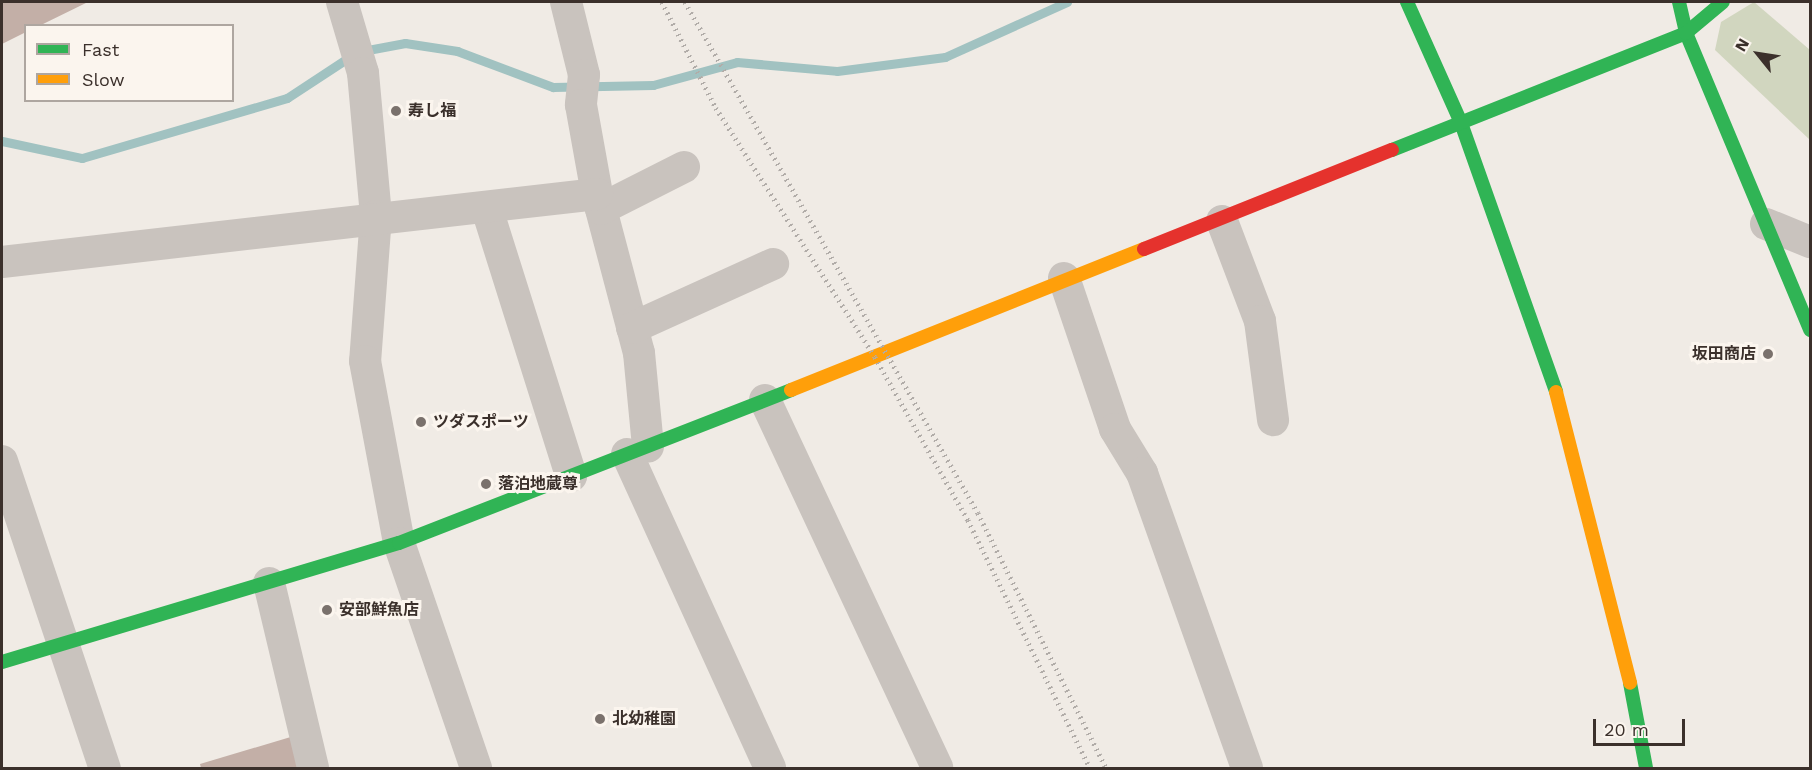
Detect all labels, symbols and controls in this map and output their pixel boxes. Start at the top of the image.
legend [24,24,234,102]
north arrow [1728,24,1788,84]
text: N [1731,35,1753,55]
text: Fast [82,39,119,60]
text: Slow [82,69,125,90]
place label: 寿し福 [408,101,456,121]
marker: 寿し福 [389,104,403,118]
place label: 坂田商店 [1692,344,1756,364]
marker: 坂田商店 [1761,347,1775,361]
place label: ツダスポーツ [433,412,529,432]
marker: ツダスポーツ [414,415,428,429]
place label: 落泊地蔵尊 [498,474,578,494]
marker: 落泊地蔵尊 [479,477,493,491]
place label: 安部鮮魚店 [339,600,419,620]
marker: 安部鮮魚店 [320,603,334,617]
scale bar [1596,707,1688,745]
place label: 北幼稚園 [612,709,676,729]
marker: 北幼稚園 [593,712,607,726]
text: 20 m [1604,719,1649,740]

